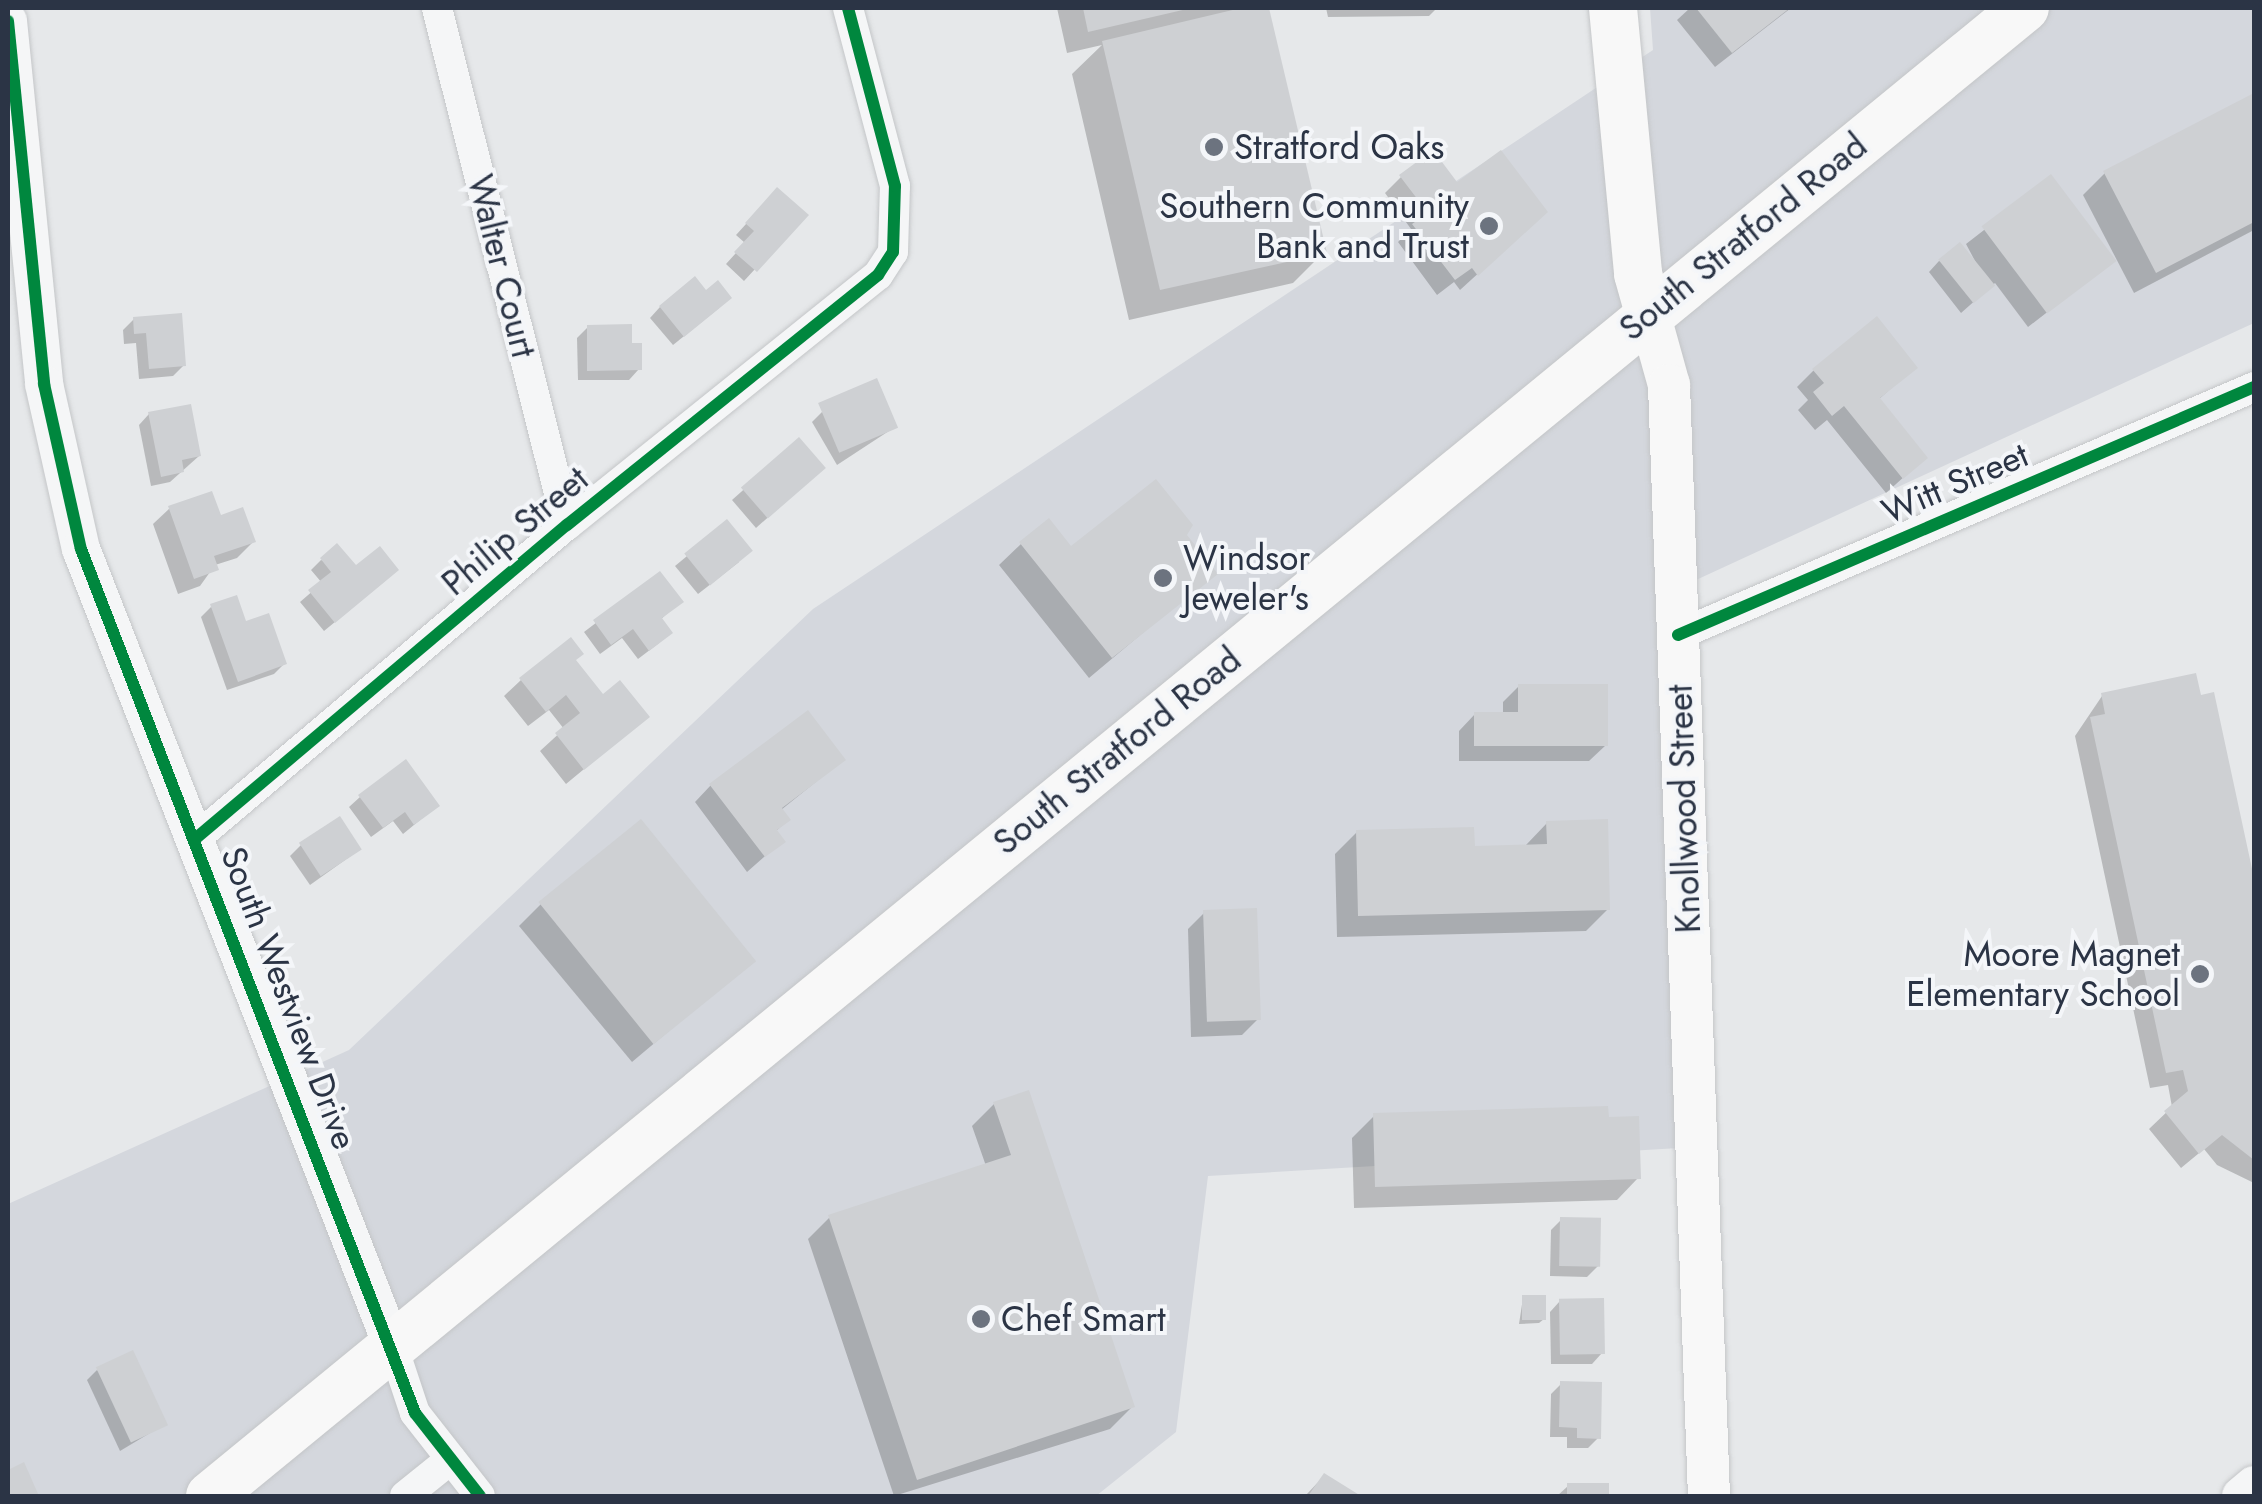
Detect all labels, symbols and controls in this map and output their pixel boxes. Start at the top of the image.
street label: South Stratford Road [1611,124,1875,350]
place label: Stratford Oaks [1234,126,1444,168]
marker: Stratford Oaks [1203,136,1225,158]
street label: Walter Court [459,170,545,362]
place label: Southern Community Bank and Trust [1159,185,1469,267]
marker: Southern Community Bank and Trust [1478,215,1500,237]
street label: Witt Street [1876,433,2034,533]
street label: Philip Street [433,458,597,604]
place label: Windsor Jeweler's [1183,537,1310,619]
marker: Windsor Jeweler's [1152,567,1174,589]
street label: South Stratford Road [985,638,1249,864]
street label: Knollwood Street [1659,684,1709,934]
street label: South Westview Drive [212,841,366,1155]
place label: Moore Magnet Elementary School [1906,933,2180,1015]
marker: Moore Magnet Elementary School [2189,963,2211,985]
place label: Chef Smart [1001,1298,1166,1340]
marker: Chef Smart [970,1308,992,1330]

